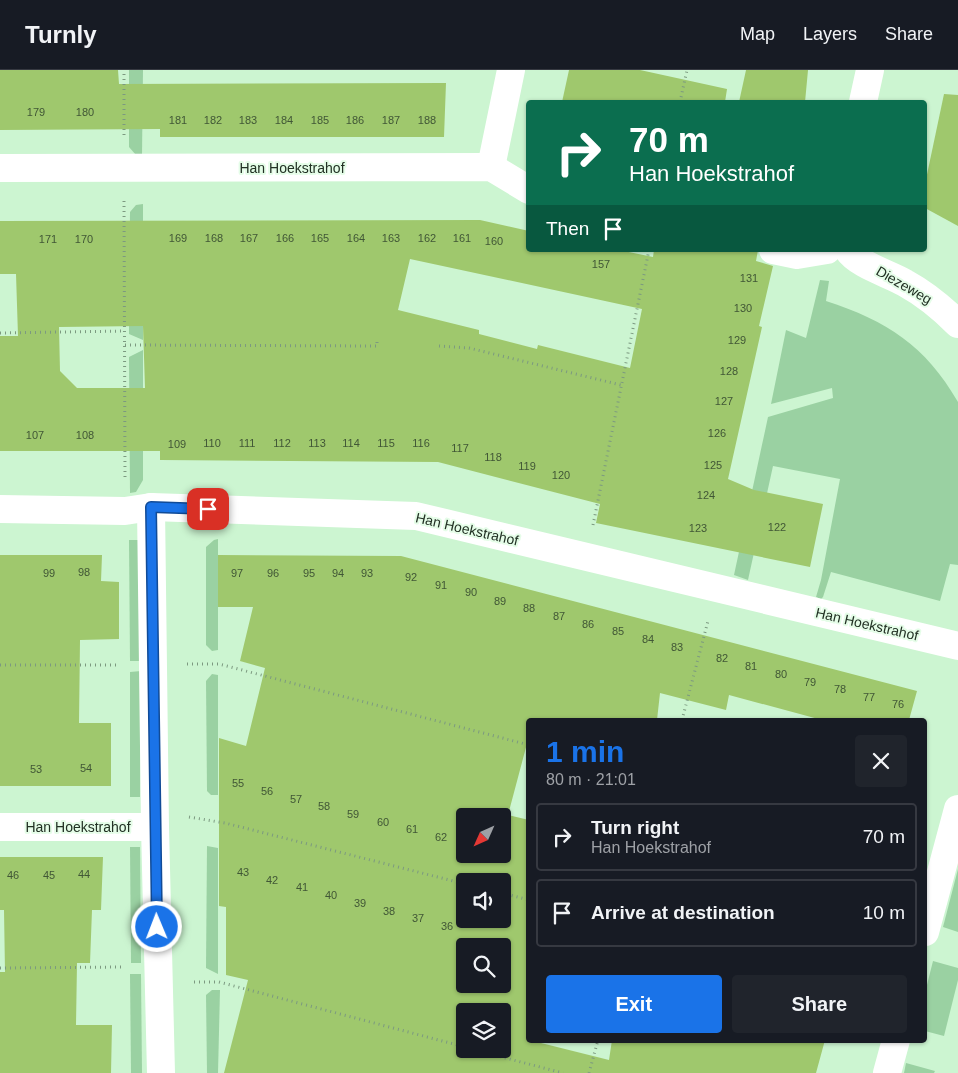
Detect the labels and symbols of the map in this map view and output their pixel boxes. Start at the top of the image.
house number: 179 [27,106,45,118]
house number: 180 [76,106,94,118]
house number: 181 [169,114,187,126]
house number: 182 [204,114,222,126]
house number: 183 [239,114,257,126]
house number: 184 [275,114,293,126]
house number: 185 [311,114,329,126]
house number: 186 [346,114,364,126]
house number: 187 [382,114,400,126]
house number: 188 [418,114,436,126]
street label: Han Hoekstrahof [239,160,345,176]
house number: 169 [169,232,187,244]
house number: 168 [205,232,223,244]
house number: 167 [240,232,258,244]
house number: 166 [276,232,294,244]
house number: 165 [311,232,329,244]
house number: 164 [347,232,365,244]
house number: 163 [382,232,400,244]
house number: 162 [418,232,436,244]
house number: 161 [453,232,471,244]
house number: 171 [39,233,57,245]
house number: 170 [75,233,93,245]
house number: 160 [485,235,503,247]
house number: 157 [592,258,610,270]
street label: Diezeweg [873,263,935,307]
house number: 131 [740,272,758,284]
house number: 130 [734,302,752,314]
house number: 129 [728,334,746,346]
house number: 128 [720,365,738,377]
house number: 127 [715,395,733,407]
house number: 126 [708,427,726,439]
house number: 107 [26,429,44,441]
house number: 108 [76,429,94,441]
house number: 110 [203,437,221,449]
house number: 111 [239,437,255,449]
house number: 112 [273,437,291,449]
house number: 113 [308,437,326,449]
house number: 114 [342,437,360,449]
house number: 115 [377,437,395,449]
house number: 116 [412,437,430,449]
house number: 109 [168,438,186,450]
house number: 117 [451,442,469,454]
house number: 118 [484,451,502,463]
house number: 125 [704,459,722,471]
house number: 119 [518,460,536,472]
house number: 120 [552,469,570,481]
pin [187,488,229,530]
house number: 124 [697,489,715,501]
street label: Han Hoekstrahof [414,509,520,549]
house number: 122 [768,521,786,533]
house number: 123 [689,522,707,534]
house number: 98 [78,566,90,578]
house number: 99 [43,567,55,579]
house number: 97 [231,567,243,579]
house number: 96 [267,567,279,579]
house number: 95 [303,567,315,579]
house number: 94 [332,567,344,579]
house number: 93 [361,567,373,579]
house number: 92 [405,571,417,583]
house number: 91 [435,579,447,591]
house number: 90 [465,586,477,598]
house number: 89 [494,595,506,607]
house number: 88 [523,602,535,614]
street label: Han Hoekstrahof [814,604,920,644]
house number: 87 [553,610,565,622]
house number: 86 [582,618,594,630]
house number: 85 [612,625,624,637]
house number: 84 [642,633,654,645]
house number: 83 [671,641,683,653]
house number: 82 [716,652,728,664]
house number: 81 [745,660,757,672]
house number: 80 [775,668,787,680]
house number: 79 [804,676,816,688]
house number: 78 [834,683,846,695]
house number: 77 [863,691,875,703]
house number: 76 [892,698,904,710]
house number: 54 [80,762,92,774]
house number: 53 [30,763,42,775]
house number: 55 [232,777,244,789]
house number: 56 [261,785,273,797]
house number: 57 [290,793,302,805]
house number: 58 [318,800,330,812]
house number: 59 [347,808,359,820]
north arrow [456,808,511,862]
house number: 60 [377,816,389,828]
street label: Han Hoekstrahof [25,819,131,835]
house number: 61 [406,823,418,835]
house number: 62 [435,831,447,843]
house number: 43 [237,866,249,878]
house number: 44 [78,868,90,880]
house number: 46 [7,869,19,881]
house number: 45 [43,869,55,881]
house number: 42 [266,874,278,886]
house number: 41 [296,881,308,893]
house number: 40 [325,889,337,901]
house number: 39 [354,897,366,909]
position arrow [130,900,182,952]
house number: 38 [383,905,395,917]
house number: 37 [412,912,424,924]
house number: 36 [441,920,453,932]

